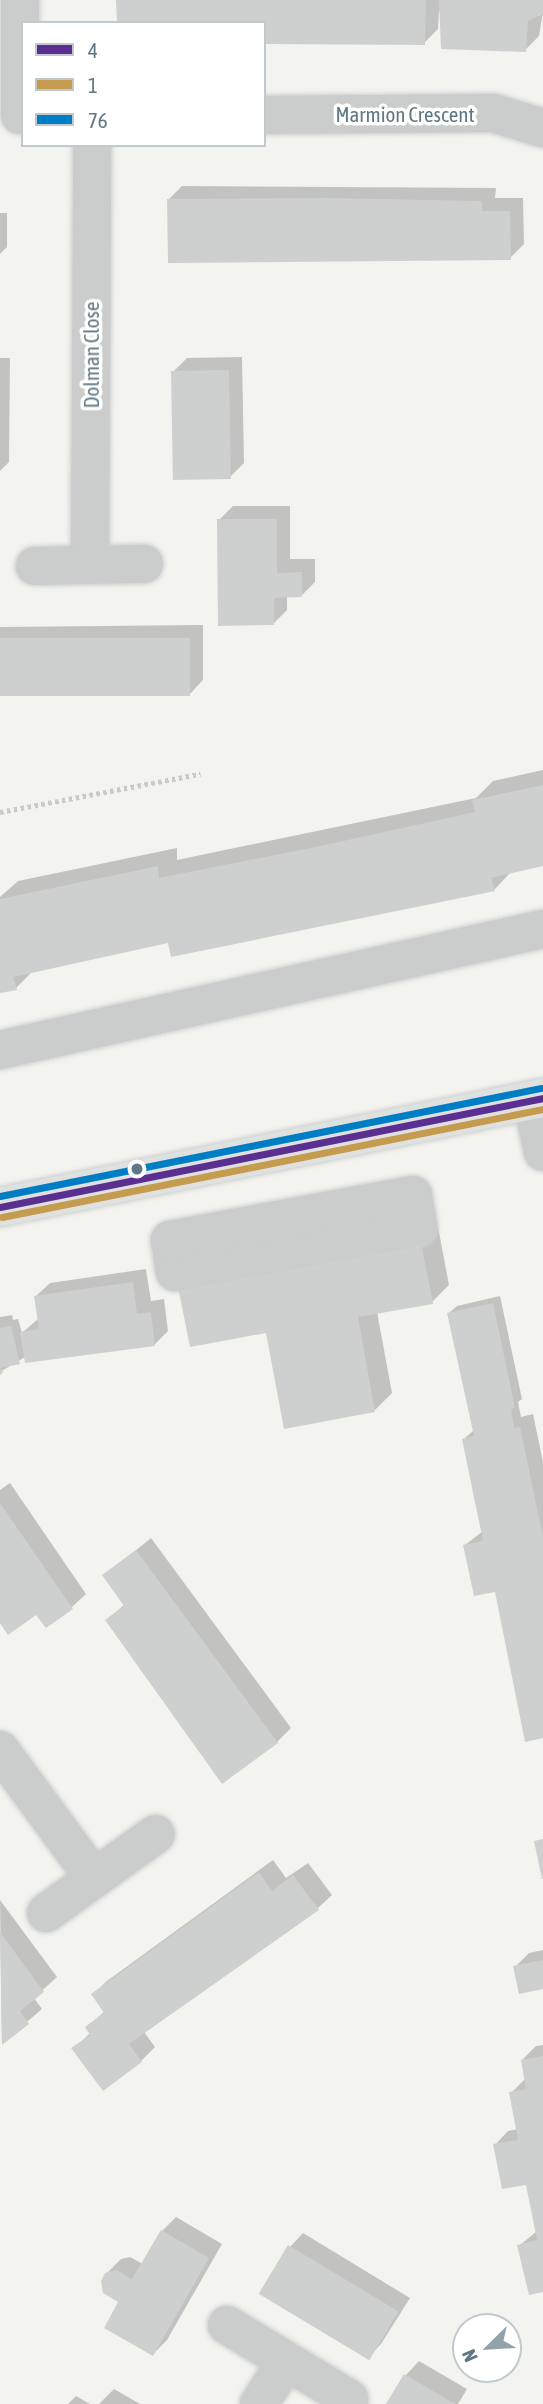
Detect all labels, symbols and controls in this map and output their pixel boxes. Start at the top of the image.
legend [21,21,266,147]
text: 4 [88,38,98,62]
text: 1 [88,73,98,97]
street label: Marmion Crescent [335,101,475,127]
text: 76 [88,108,108,132]
street label: Dolman Close [78,302,104,408]
unlabelled marker [130,1162,144,1176]
north arrow [452,2313,522,2383]
text: N [457,2346,482,2365]

